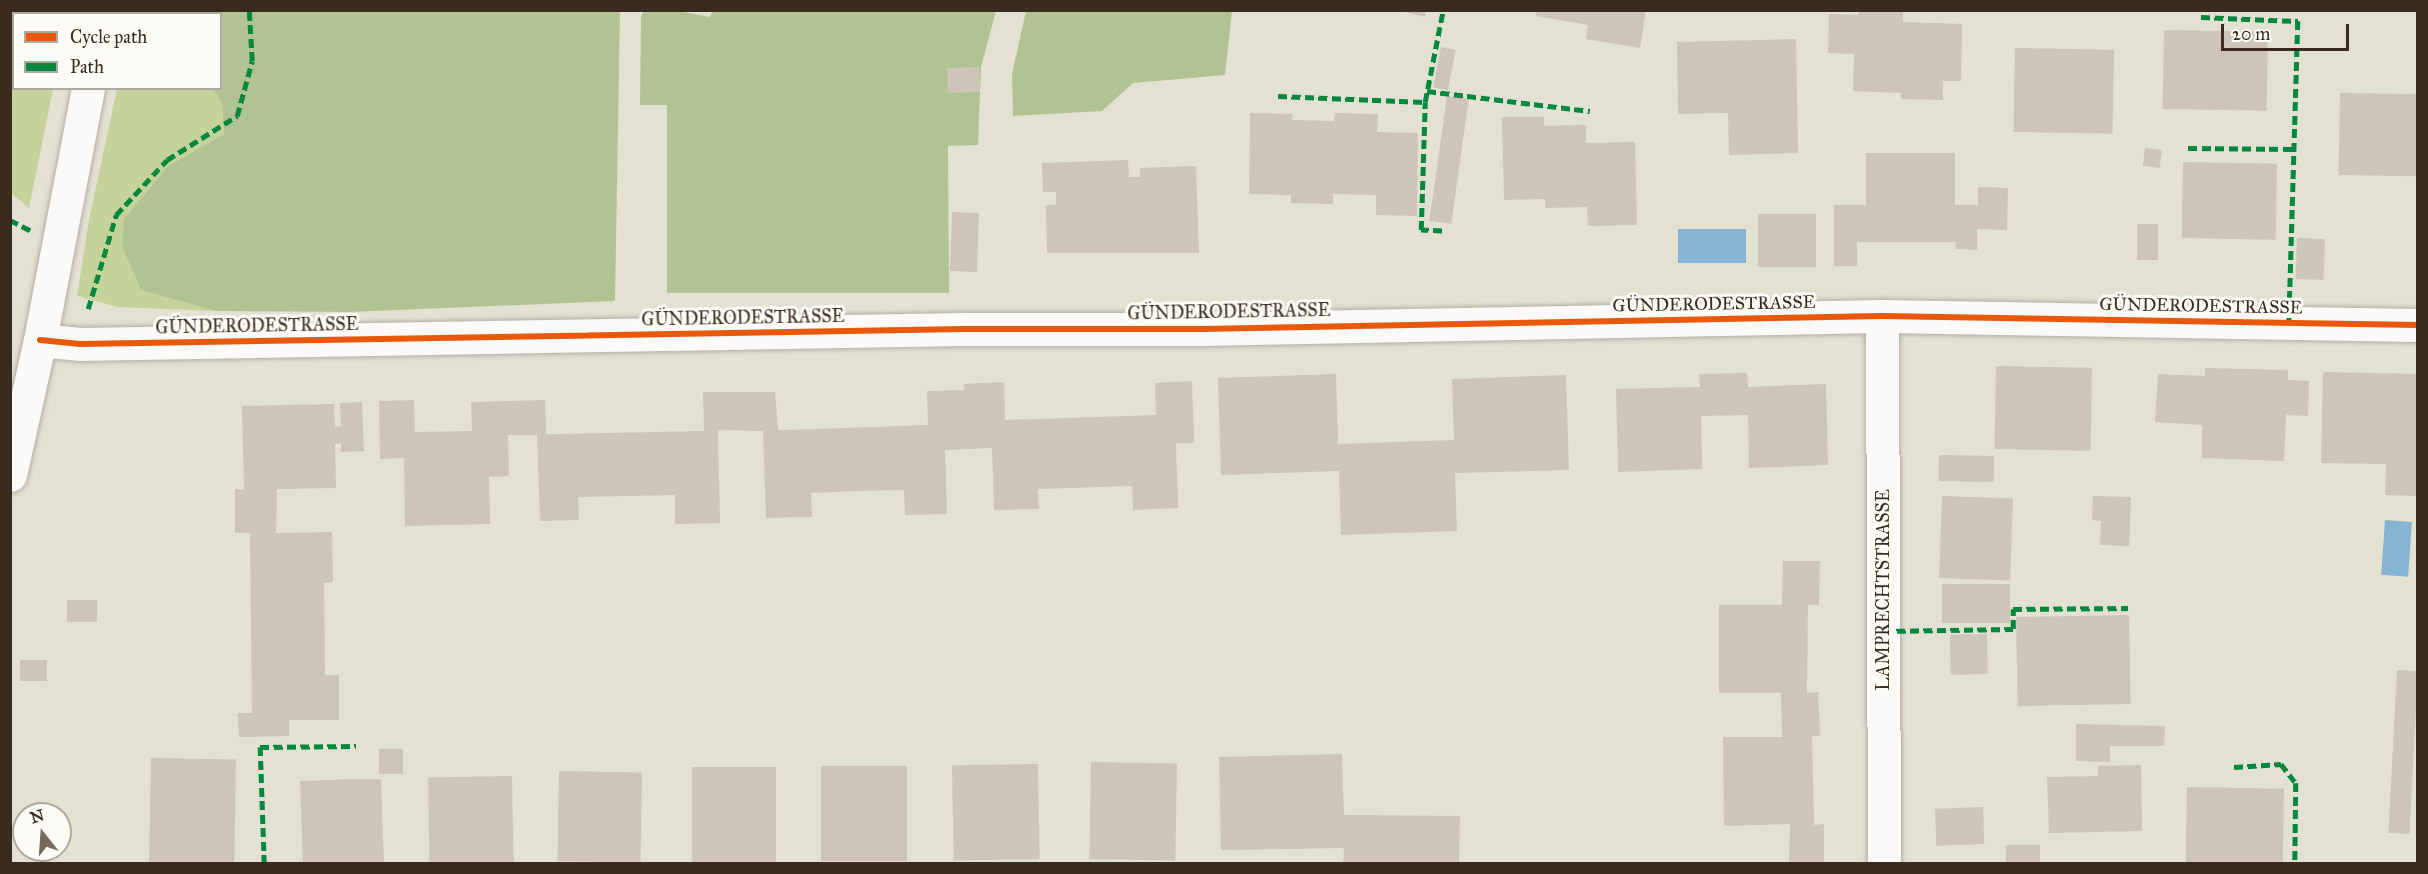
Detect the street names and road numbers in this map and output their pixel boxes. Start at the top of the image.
street label: GÜNDERODESTRASSE [1612,291,1816,317]
street label: GÜNDERODESTRASSE [2099,293,2303,319]
street label: GÜNDERODESTRASSE [1127,299,1331,325]
street label: GÜNDERODESTRASSE [641,305,845,331]
street label: GÜNDERODESTRASSE [155,313,359,339]
street label: LAMPRECHTSTRASSE [1872,489,1894,691]

